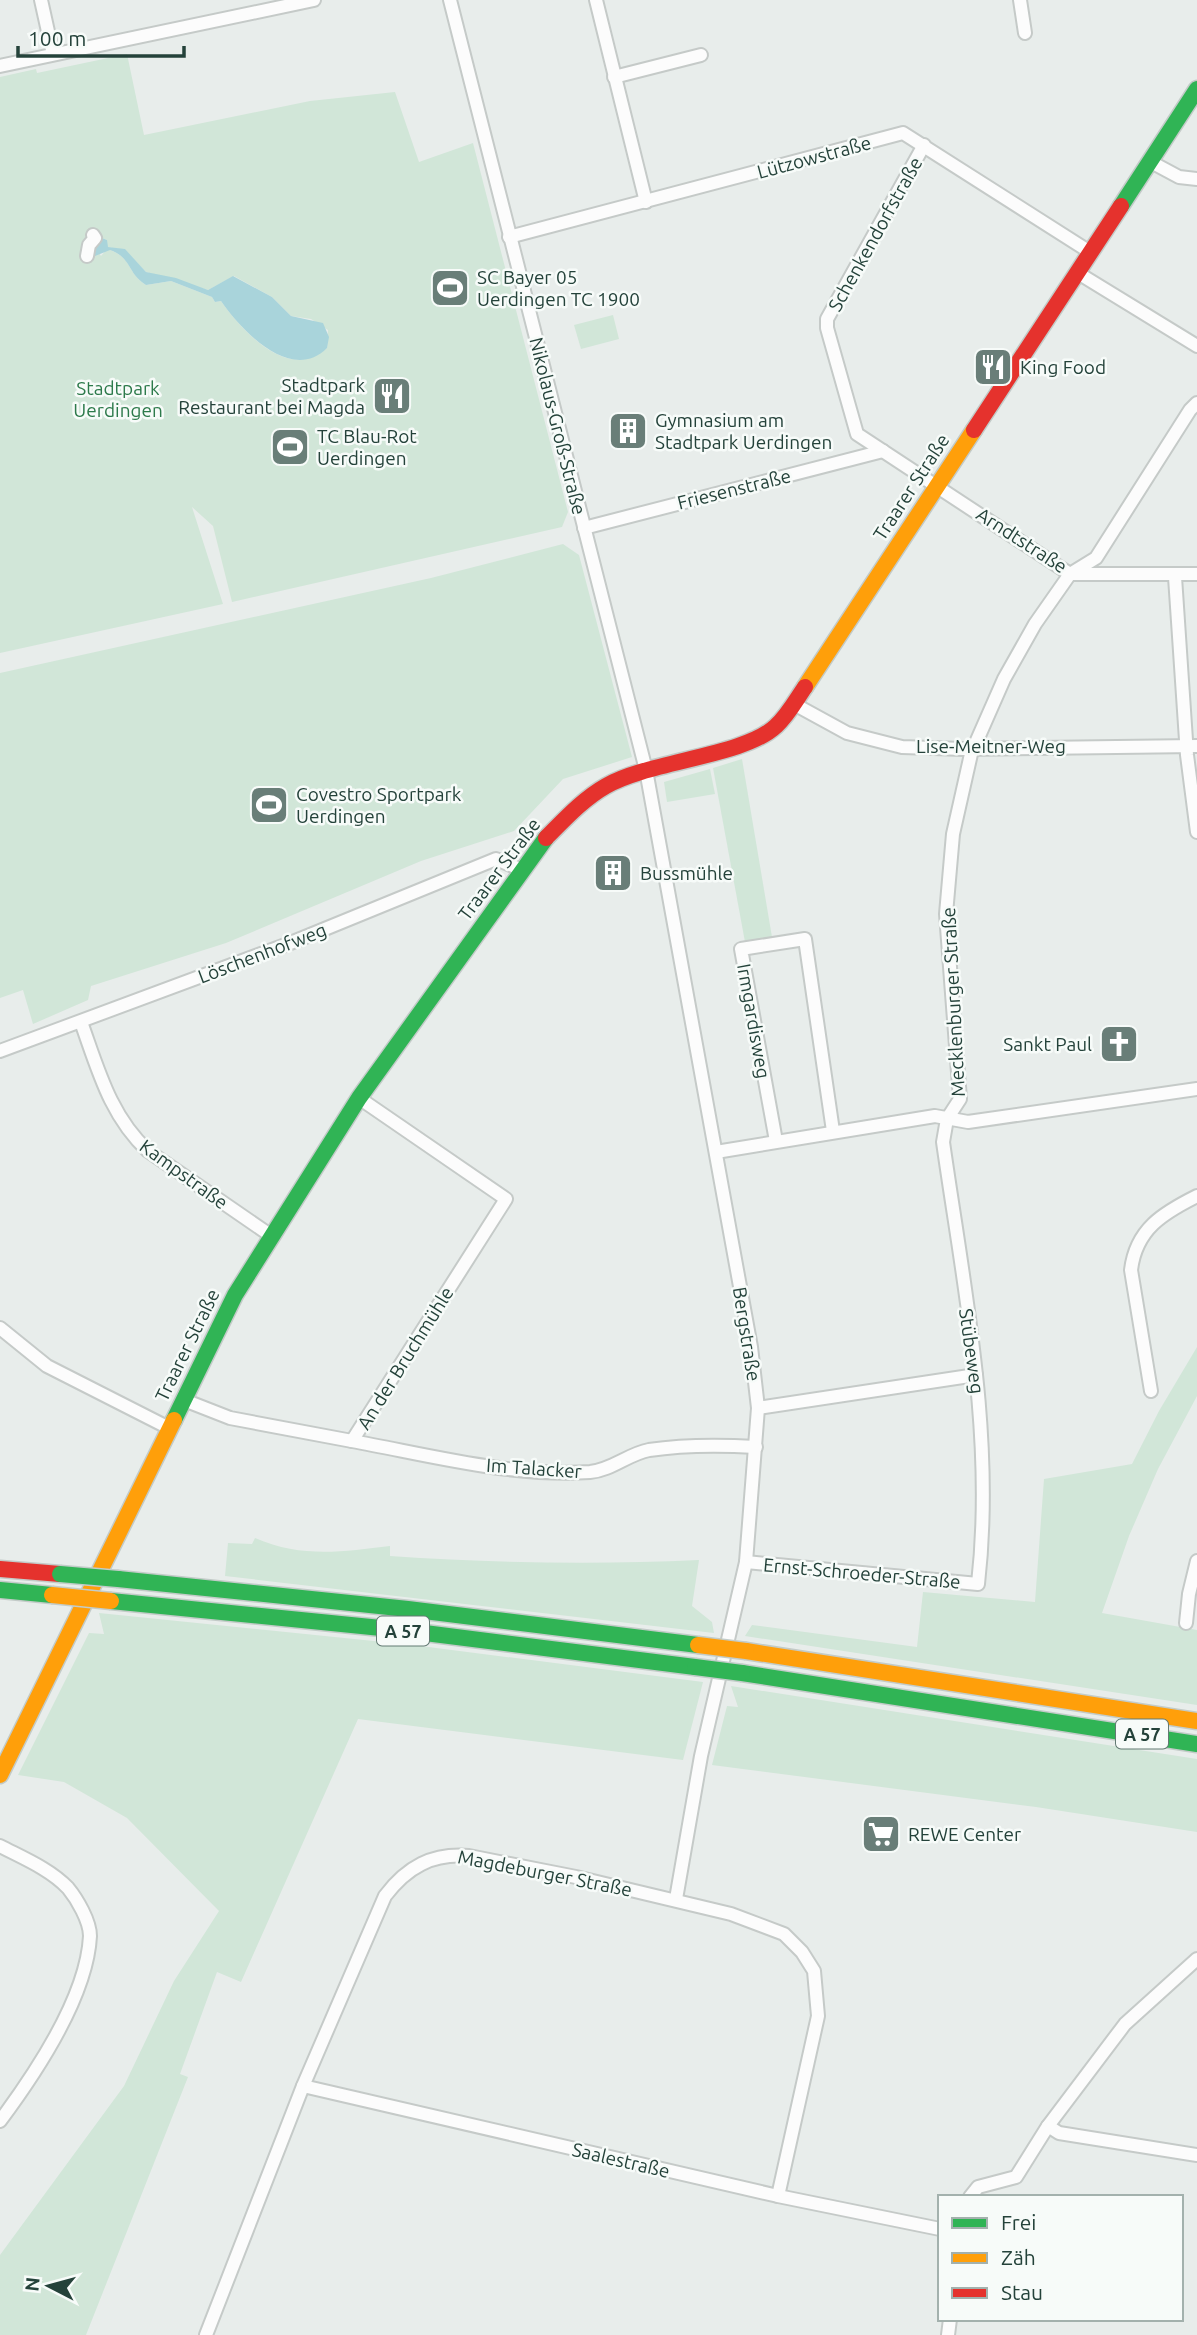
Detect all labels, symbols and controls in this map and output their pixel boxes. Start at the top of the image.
scale bar [18,14,184,58]
text: 100 m [28,26,86,50]
street label: Lützowstraße [755,131,873,183]
street label: Schenkendorfstraße [823,153,927,315]
place label: SC Bayer 05 Uerdingen TC 1900 [477,266,640,310]
sports icon: SC Bayer 05 Uerdingen TC 1900 [429,267,471,309]
street label: Nikolaus-Groß-Straße [525,335,591,517]
restaurant icon: King Food [972,346,1014,388]
place label: King Food [1020,356,1106,378]
place label: Stadtpark Restaurant bei Magda [178,374,365,418]
restaurant icon: Stadtpark Restaurant bei Magda [371,375,413,417]
park label: Stadtpark Uerdingen [73,377,163,421]
place label: Gymnasium am Stadtpark Uerdingen [655,409,832,453]
building icon: Gymnasium am Stadtpark Uerdingen [607,410,649,452]
place label: TC Blau-Rot Uerdingen [317,425,417,469]
sports icon: TC Blau-Rot Uerdingen [269,426,311,468]
street label: Traarer Straße [869,430,953,544]
street label: Friesenstraße [675,464,793,514]
street label: Arndtstraße [973,503,1071,577]
street label: Lise-Meitner-Weg [916,735,1066,757]
place label: Covestro Sportpark Uerdingen [296,783,462,827]
sports icon: Covestro Sportpark Uerdingen [248,784,290,826]
street label: Traarer Straße [453,814,545,924]
building icon: Bussmühle [592,852,634,894]
place label: Bussmühle [640,862,733,884]
street label: Mecklenburger Straße [937,906,969,1098]
street label: Löschenhofweg [195,918,329,988]
street label: Irmgardisweg [733,962,775,1080]
church icon: Sankt Paul [1098,1023,1140,1065]
place label: Sankt Paul [1003,1033,1092,1055]
street label: Kampstraße [136,1135,232,1213]
street label: An der Bruchmühle [352,1283,458,1433]
street label: Traarer Straße [150,1285,224,1405]
street label: Bergstraße [729,1285,765,1383]
street label: Stübeweg [955,1307,989,1395]
street label: Im Talacker [485,1454,583,1482]
street label: Ernst-Schroeder-Straße [762,1553,962,1593]
road number: A 57 [377,1616,429,1646]
road number: A 57 [1116,1720,1168,1749]
supermarket icon: REWE Center [860,1813,902,1855]
place label: REWE Center [908,1823,1021,1845]
street label: Magdeburger Straße [456,1845,634,1901]
street label: Saalestraße [570,2138,672,2182]
legend [938,2195,1183,2321]
text: Frei [1001,2210,1036,2234]
text: Zäh [1001,2245,1036,2269]
north arrow [14,2251,84,2321]
text: N [20,2276,44,2292]
text: Stau [1001,2280,1043,2304]

